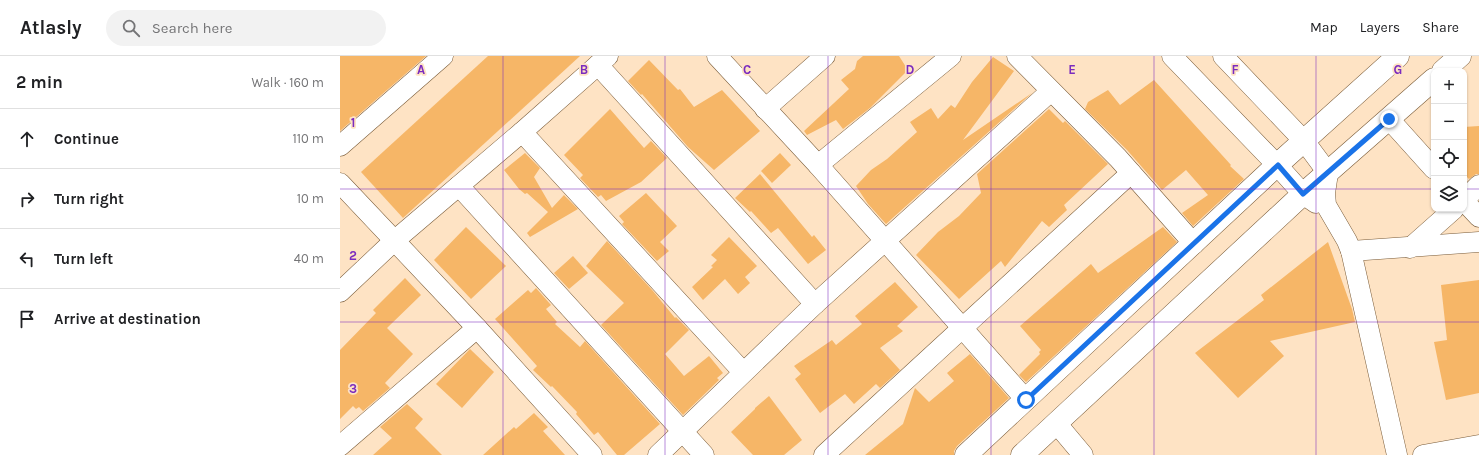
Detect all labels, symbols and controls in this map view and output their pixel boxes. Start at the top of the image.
search box [106,10,386,46]
text: Atlasly [20,17,82,39]
icon: search [120,17,142,39]
text: Search here [152,19,232,37]
text: Map [1310,19,1338,36]
text: Layers [1360,19,1400,36]
text: Share [1422,19,1459,36]
text: A [417,62,425,77]
text: B [580,62,588,77]
text: C [743,62,751,77]
text: D [906,62,915,77]
text: E [1068,62,1076,77]
text: F [1231,62,1239,77]
text: G [1394,62,1402,77]
map controls [1431,68,1467,212]
button: + [1431,68,1467,104]
text: 2 min [16,72,63,92]
text: Walk · 160 m [251,75,324,90]
button: − [1431,104,1467,140]
route end [1380,110,1398,128]
text: 1 [351,115,355,130]
icon: ahead [16,128,38,150]
text: Continue [54,130,119,148]
text: 110 m [292,131,324,146]
button: locate [1431,140,1467,176]
button: layers [1431,176,1467,212]
icon: right [16,188,38,210]
text: Turn right [54,190,124,208]
text: 10 m [297,191,324,206]
icon: left [16,248,38,270]
text: 2 [349,248,357,263]
text: Turn left [54,250,113,268]
text: 40 m [294,251,324,266]
icon: arrive [16,308,38,330]
text: Arrive at destination [54,310,201,328]
text: 3 [349,381,357,396]
route start [1017,391,1035,409]

